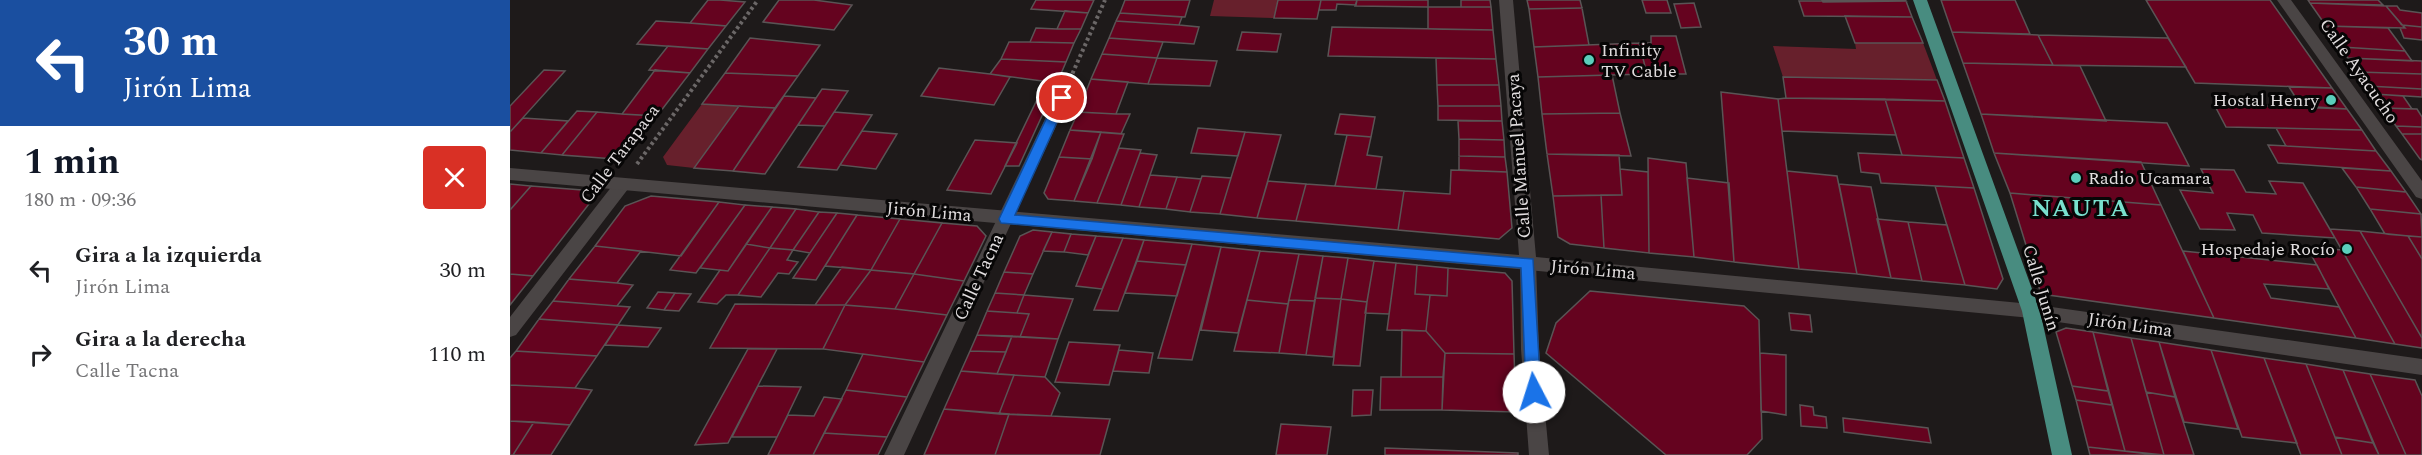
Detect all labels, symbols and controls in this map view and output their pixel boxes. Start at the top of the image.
text: 30 m [123,11,218,74]
street label: Calle Ayacucho [2313,13,2405,129]
icon: left [24,24,102,102]
place label: Infinity TV Cable [1601,37,1677,85]
marker: Infinity TV Cable [1582,53,1596,67]
text: Jirón Lima [123,68,251,110]
pin [1036,72,1087,123]
street label: Calle Manuel Pacaya [1500,72,1538,239]
icon: arrive [1045,81,1078,114]
place label: Hostal Henry [2213,87,2320,114]
marker: Hostal Henry [2324,93,2338,107]
street label: Calle Tarapaca [574,98,667,209]
text: 1 min [24,135,120,190]
button: close [423,146,486,209]
place label: Radio Ucamara [2088,165,2211,192]
marker: Radio Ucamara [2069,171,2083,185]
text: 180 m · 09:36 [24,185,136,215]
district label: NAUTA [2032,191,2130,227]
street label: Jirón Lima [885,195,973,229]
street label: Calle Tacna [947,229,1011,325]
place label: Hospedaje Rocío [2201,236,2335,263]
text: Gira a la izquierda [75,239,262,272]
street label: Calle Junín [2015,241,2067,335]
marker: Hospedaje Rocío [2340,242,2354,256]
street label: Jirón Lima [1549,253,1637,287]
icon: left [24,254,57,287]
text: 30 m [440,254,486,287]
text: Jirón Lima [75,272,170,302]
street label: Jirón Lima [2086,306,2174,344]
text: Gira a la derecha [75,323,246,356]
icon: right [24,338,57,371]
text: 110 m [429,338,486,371]
text: Calle Tacna [75,356,179,386]
position arrow [1502,360,1566,424]

